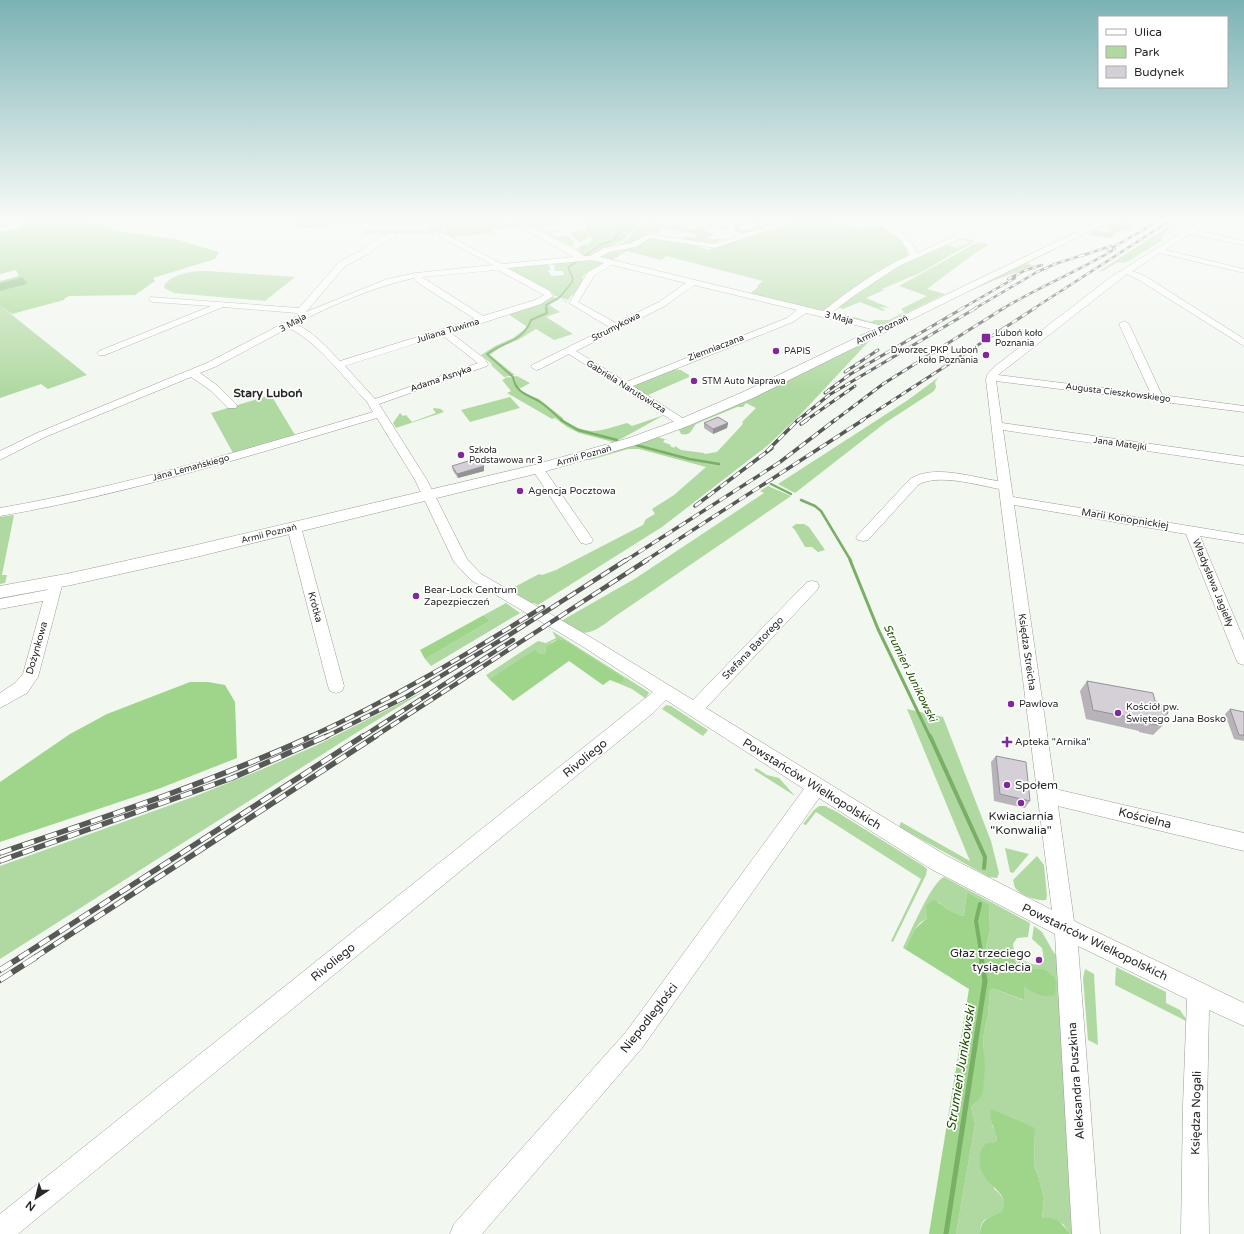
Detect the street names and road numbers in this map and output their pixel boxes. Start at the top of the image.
street label: 3 Maja [824,309,854,327]
street label: Strumykowa [590,310,642,344]
street label: 3 Maja [278,311,308,335]
street label: Armii Poznań [854,313,910,347]
street label: Juliana Tuwima [415,316,481,346]
street label: Ziemniaczana [686,332,746,364]
street label: Gabriela Narutowicza [584,358,668,416]
street label: Adama Asnyka [409,363,473,395]
street label: Augusta Cieszkowskiego [1065,381,1172,405]
street label: Jana Matejki [1093,435,1147,453]
street label: Armii Poznań [555,443,613,469]
street label: Jana Lemańskiego [151,452,231,484]
street label: Marii Konopnickiej [1081,506,1169,532]
street label: Armii Poznań [240,522,298,546]
street label: Władysława Jagiełły [1190,537,1236,630]
street label: Krótka [305,590,325,624]
street label: Księdza Streicha [1016,613,1038,691]
street label: Stefana Batorego [720,614,786,682]
street label: Dożynkowa [24,620,50,676]
street label: Rivoliego [560,736,610,780]
street label: Powstańców Wielkopolskich [740,736,884,832]
street label: Kościelna [1117,805,1173,831]
street label: Powstańców Wielkopolskich [1020,901,1170,983]
street label: Rivoliego [308,940,358,984]
street label: Niepodległości [617,980,681,1056]
street label: Aleksandra Puszkina [1065,1022,1087,1140]
street label: Księdza Nogali [1188,1071,1204,1155]

